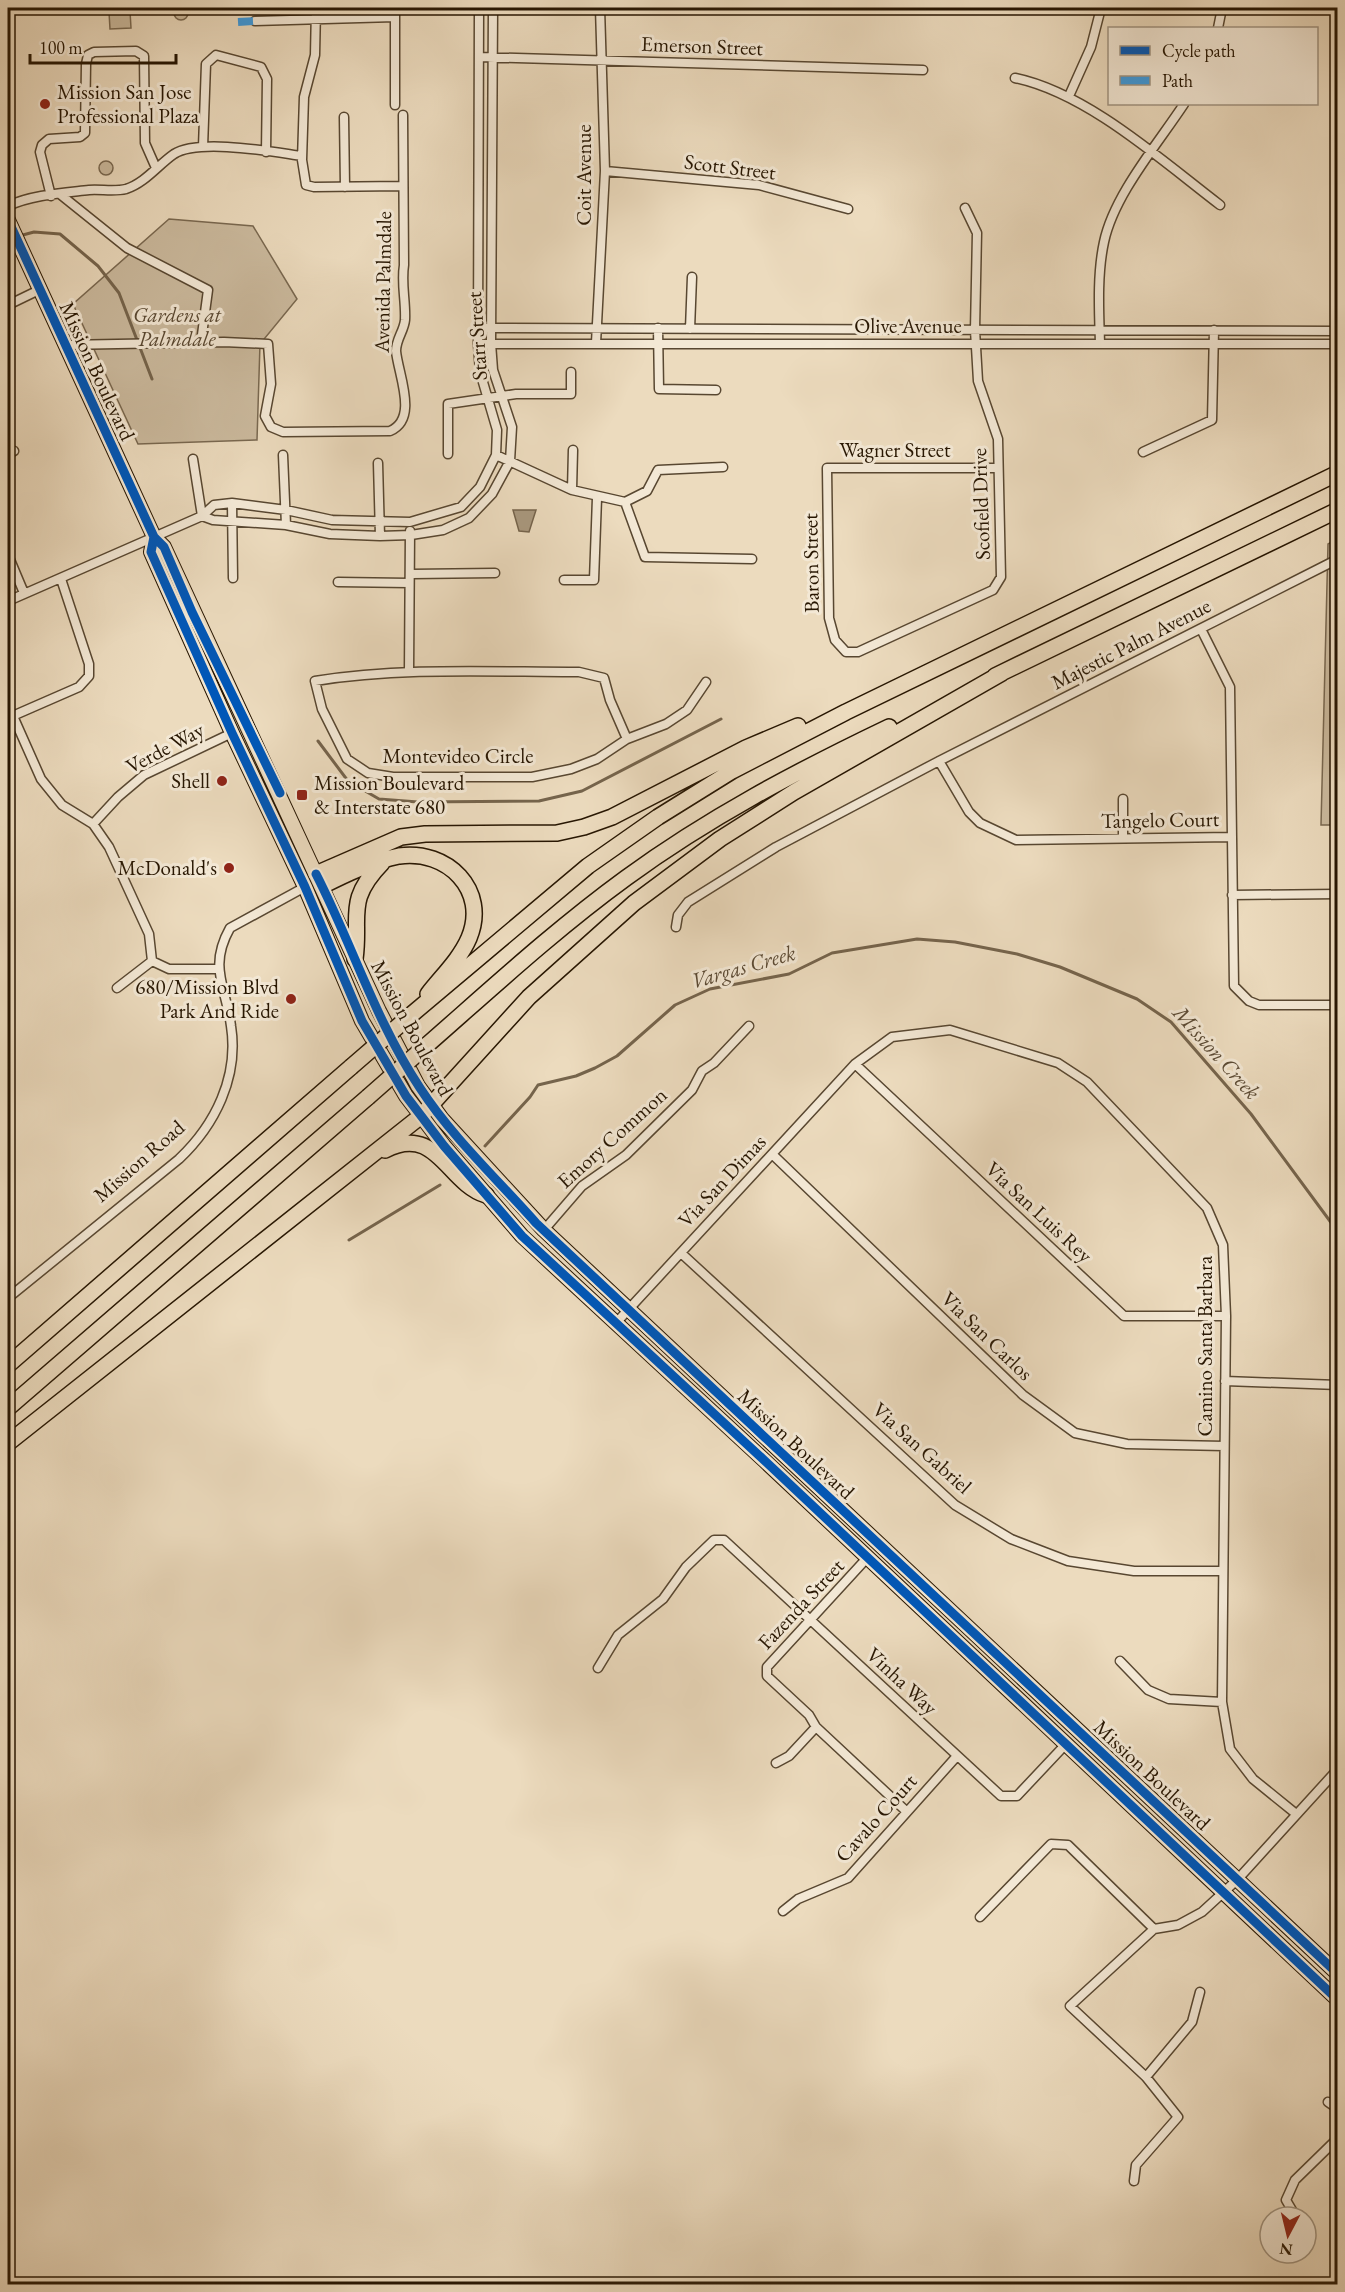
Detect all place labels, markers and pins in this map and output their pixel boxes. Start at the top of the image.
place label: Mission San Jose Professional Plaza [57,78,200,129]
marker: Mission San Jose Professional Plaza [38,97,52,111]
place label: Shell [171,767,210,794]
place label: Mission Boulevard & Interstate 680 [314,769,465,820]
marker: Shell [215,774,229,788]
marker: Mission Boulevard & Interstate 680 [295,788,309,802]
place label: McDonald's [118,854,217,881]
marker: McDonald's [222,861,236,875]
place label: 680/Mission Blvd Park And Ride [135,973,279,1024]
marker: 680/Mission Blvd Park And Ride [284,992,298,1006]

